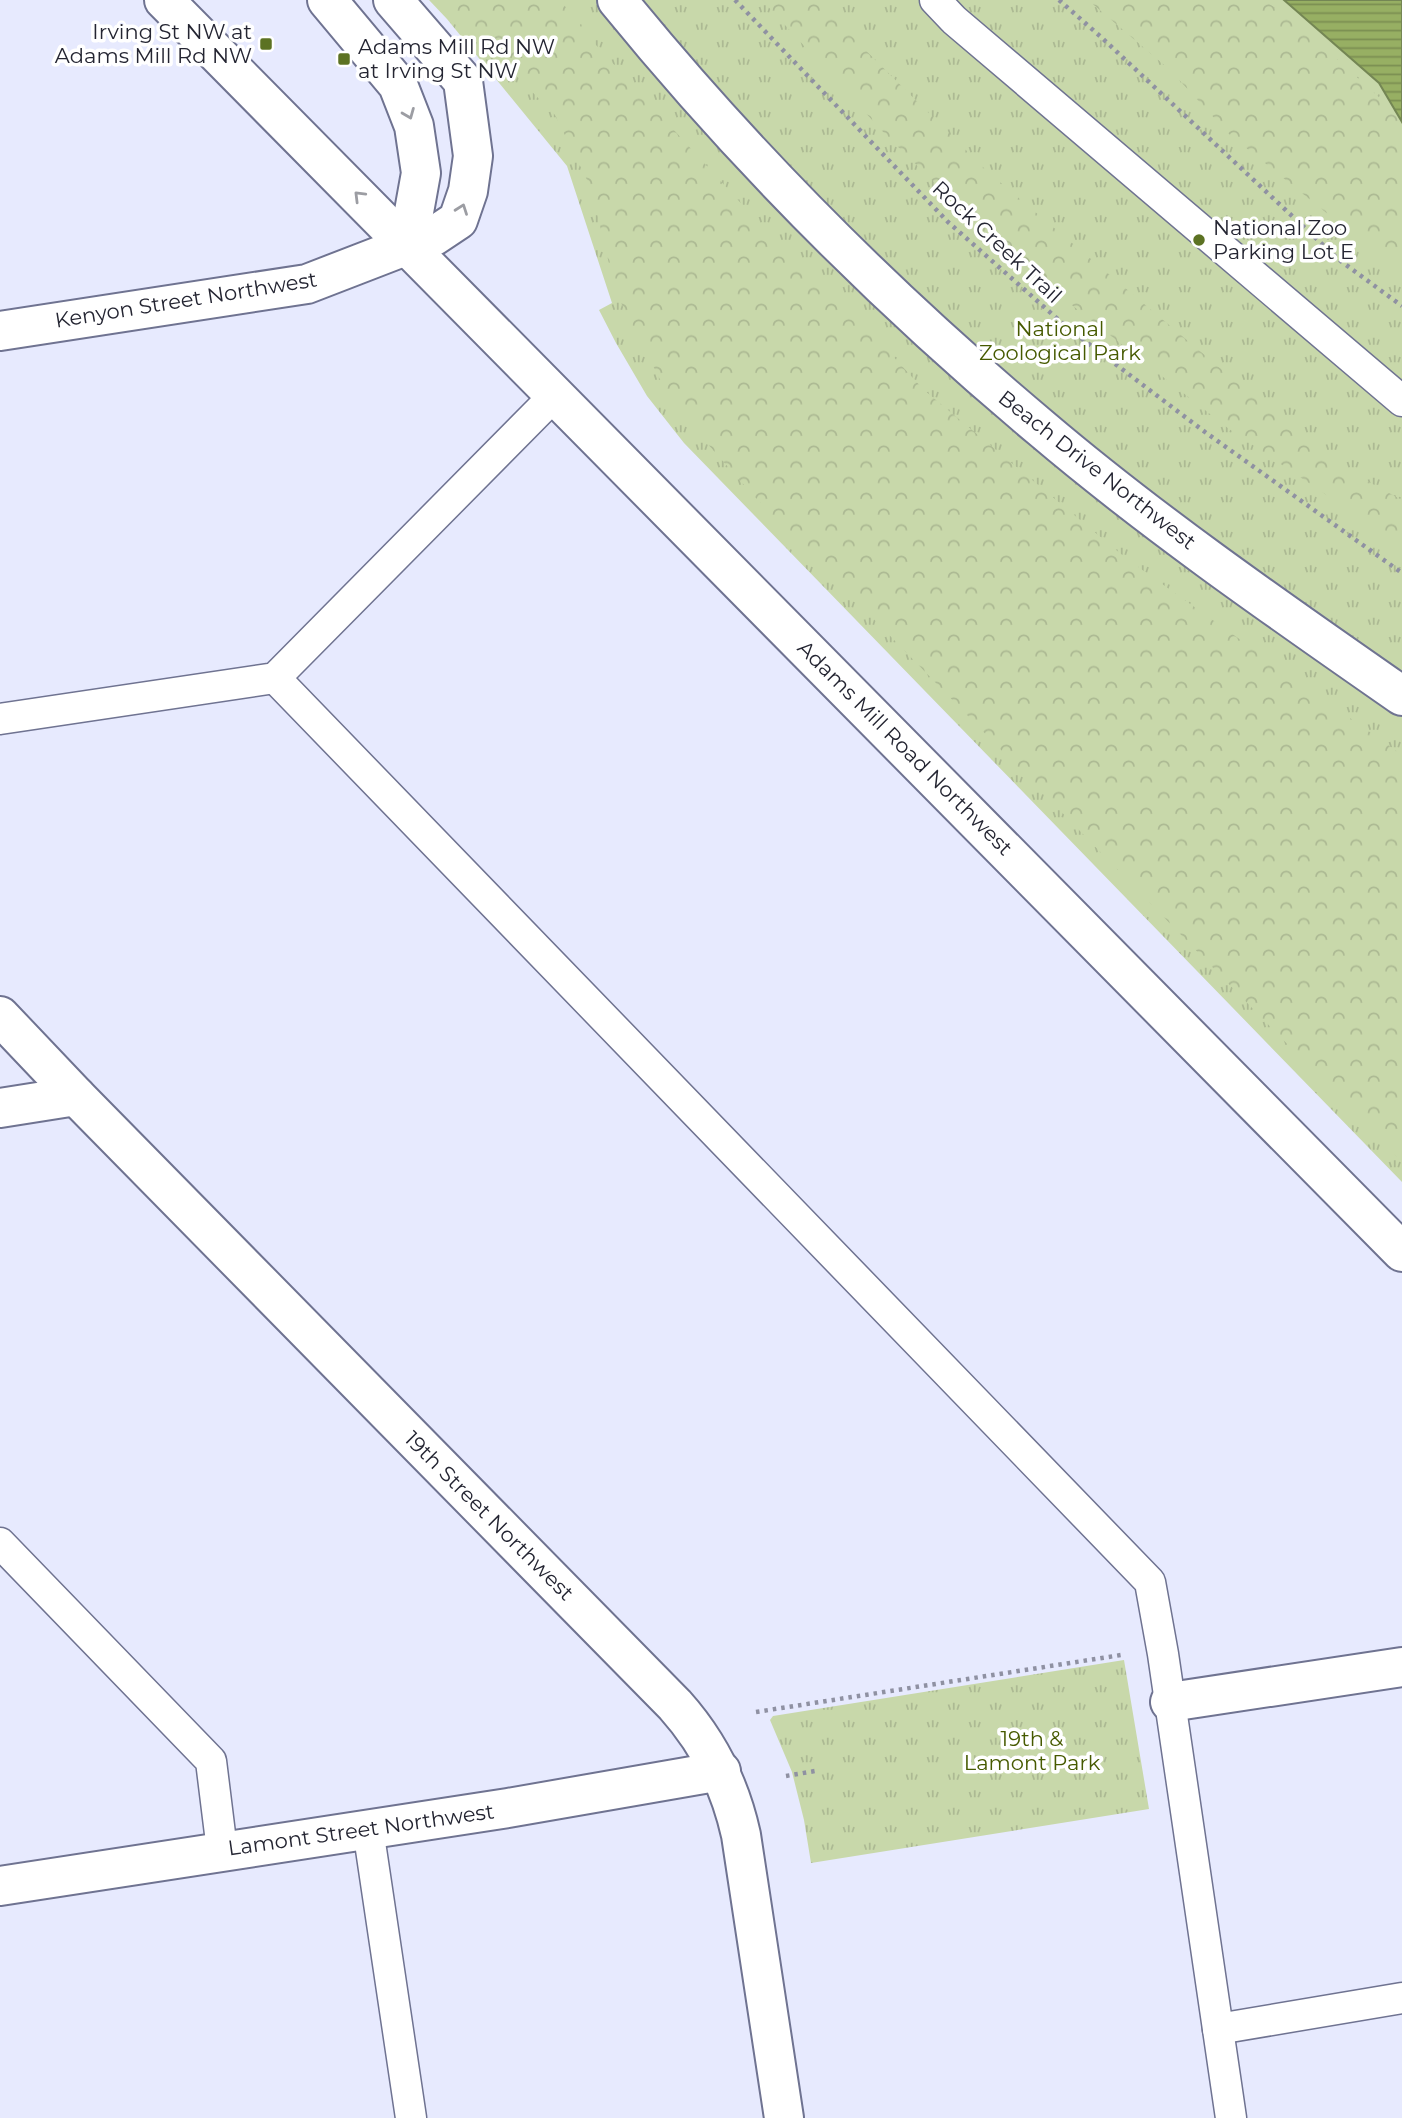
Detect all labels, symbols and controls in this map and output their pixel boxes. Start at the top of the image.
place label: Irving St NW at Adams Mill Rd NW [55,19,252,68]
place label: Adams Mill Rd NW at Irving St NW [358,34,555,83]
marker: Irving St NW at Adams Mill Rd NW [258,36,274,52]
marker: Adams Mill Rd NW at Irving St NW [336,51,352,67]
one-way arrow [401,107,415,119]
street label: Rock Creek Trail [928,175,1067,308]
one-way arrow [355,192,368,205]
one-way arrow [454,203,468,215]
place label: National Zoo Parking Lot E [1213,215,1354,264]
marker: National Zoo Parking Lot E [1191,232,1207,248]
street label: Kenyon Street Northwest [53,266,319,333]
park label: National Zoological Park [979,316,1141,365]
street label: Beach Drive Northwest [994,385,1201,554]
street label: Adams Mill Road Northwest [793,635,1018,860]
street label: 19th Street Northwest [400,1426,579,1605]
park label: 19th & Lamont Park [964,1726,1101,1775]
street label: Lamont Street Northwest [226,1798,496,1861]

